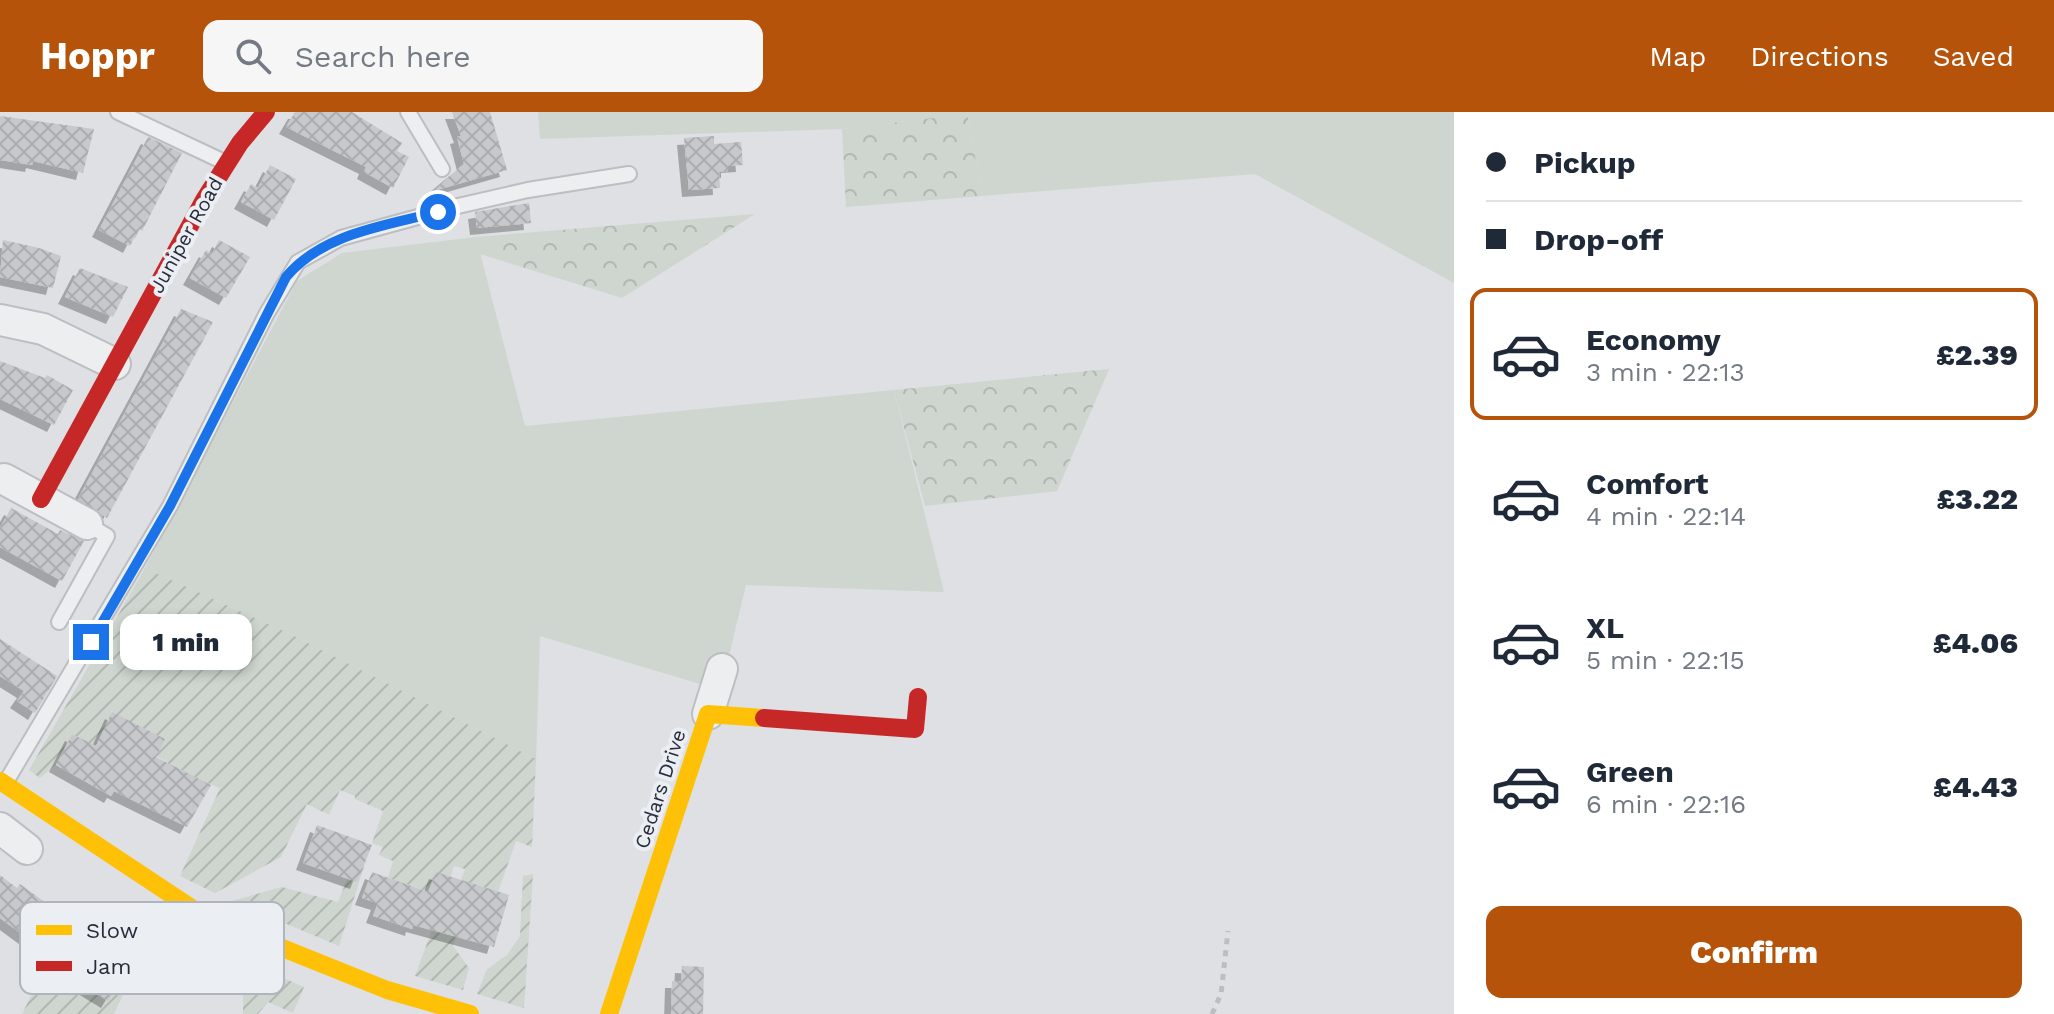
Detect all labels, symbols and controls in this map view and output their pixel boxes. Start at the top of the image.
search box [203,20,763,92]
text: Hoppr [40,34,155,78]
icon: search [231,34,275,78]
text: Search here [295,39,471,74]
text: Map [1649,40,1706,73]
text: Directions [1750,40,1889,73]
text: Saved [1933,40,2014,73]
text: Pickup [1534,145,1636,180]
street label: Juniper Road [144,173,228,297]
route start [420,194,456,230]
text: Drop-off [1534,222,1663,257]
icon: car [1490,318,1562,390]
text: Economy [1586,322,1721,357]
text: £2.39 [1936,337,2018,372]
text: 3 min · 22:13 [1586,357,1745,387]
icon: car [1490,462,1562,534]
text: Comfort [1586,466,1708,501]
text: £3.22 [1936,481,2018,516]
text: 4 min · 22:14 [1586,501,1746,531]
icon: car [1490,606,1562,678]
text: XL [1586,610,1624,645]
callout: 1 min [119,614,251,670]
route end [73,624,109,660]
text: £4.06 [1933,625,2018,660]
text: 1 min [153,627,219,657]
text: 5 min · 22:15 [1586,645,1745,675]
street label: Cedars Drive [629,726,691,852]
icon: car [1490,750,1562,822]
text: Green [1586,754,1674,789]
text: £4.43 [1933,769,2018,804]
text: 6 min · 22:16 [1586,789,1746,819]
legend [20,902,284,994]
button: Confirm [1486,906,2022,998]
text: Slow [86,918,138,943]
text: Jam [86,954,131,979]

